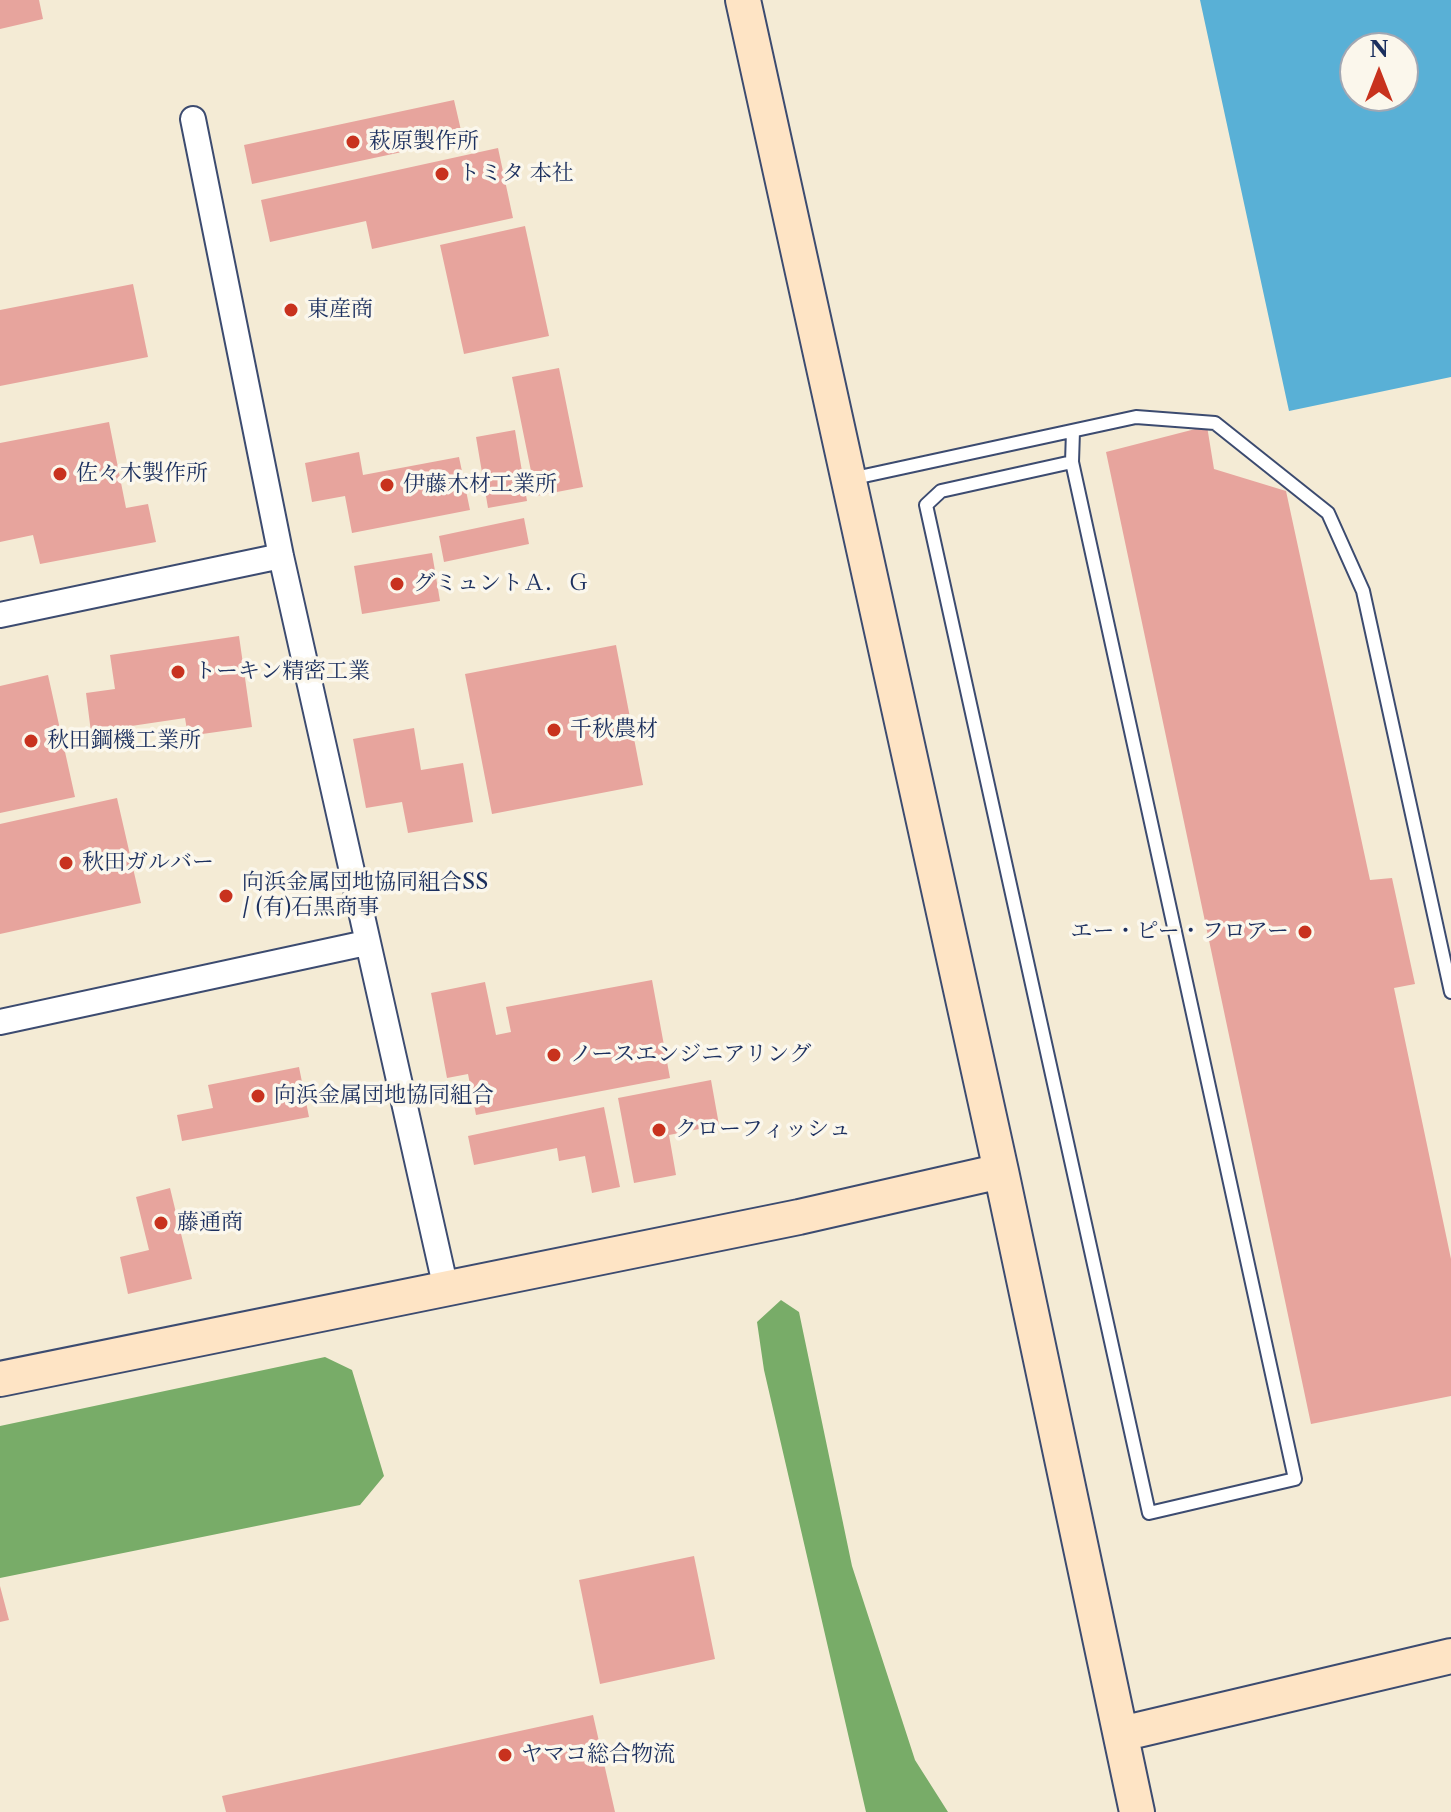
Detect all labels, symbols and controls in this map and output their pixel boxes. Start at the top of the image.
north arrow [1339,32,1419,112]
text: N [1369,36,1389,63]
place label: 萩原製作所 [369,129,479,155]
marker: 萩原製作所 [344,133,362,151]
place label: トミタ 本社 [458,161,574,187]
marker: トミタ 本社 [433,165,451,183]
place label: 東産商 [307,297,373,323]
marker: 東産商 [282,301,300,319]
place label: 佐々木製作所 [76,461,208,487]
marker: 佐々木製作所 [51,465,69,483]
place label: 伊藤木材工業所 [403,472,557,498]
marker: 伊藤木材工業所 [378,476,396,494]
place label: グミュントＡ．Ｇ [413,571,589,597]
marker: グミュントＡ．Ｇ [388,575,406,593]
place label: トーキン精密工業 [194,659,370,685]
marker: トーキン精密工業 [169,663,187,681]
place label: 千秋農材 [570,717,658,743]
marker: 千秋農材 [545,721,563,739]
place label: 秋田鋼機工業所 [47,728,201,754]
marker: 秋田鋼機工業所 [22,732,40,750]
place label: 秋田ガルバー [82,850,214,876]
marker: 秋田ガルバー [57,854,75,872]
place label: 向浜金属団地協同組合SS / (有)石黒商事 [242,870,488,922]
marker: 向浜金属団地協同組合SS / (有)石黒商事 [217,887,235,905]
place label: エー・ピー・フロアー [1071,919,1289,945]
marker: エー・ピー・フロアー [1296,923,1314,941]
place label: ノースエンジニアリング [570,1042,811,1068]
marker: ノースエンジニアリング [545,1046,563,1064]
place label: 向浜金属団地協同組合 [274,1083,494,1109]
marker: 向浜金属団地協同組合 [249,1087,267,1105]
place label: クローフィッシュ [675,1117,851,1143]
marker: クローフィッシュ [650,1121,668,1139]
place label: 藤通商 [177,1210,243,1236]
marker: 藤通商 [152,1214,170,1232]
place label: ヤマコ総合物流 [521,1742,675,1768]
marker: ヤマコ総合物流 [496,1746,514,1764]

